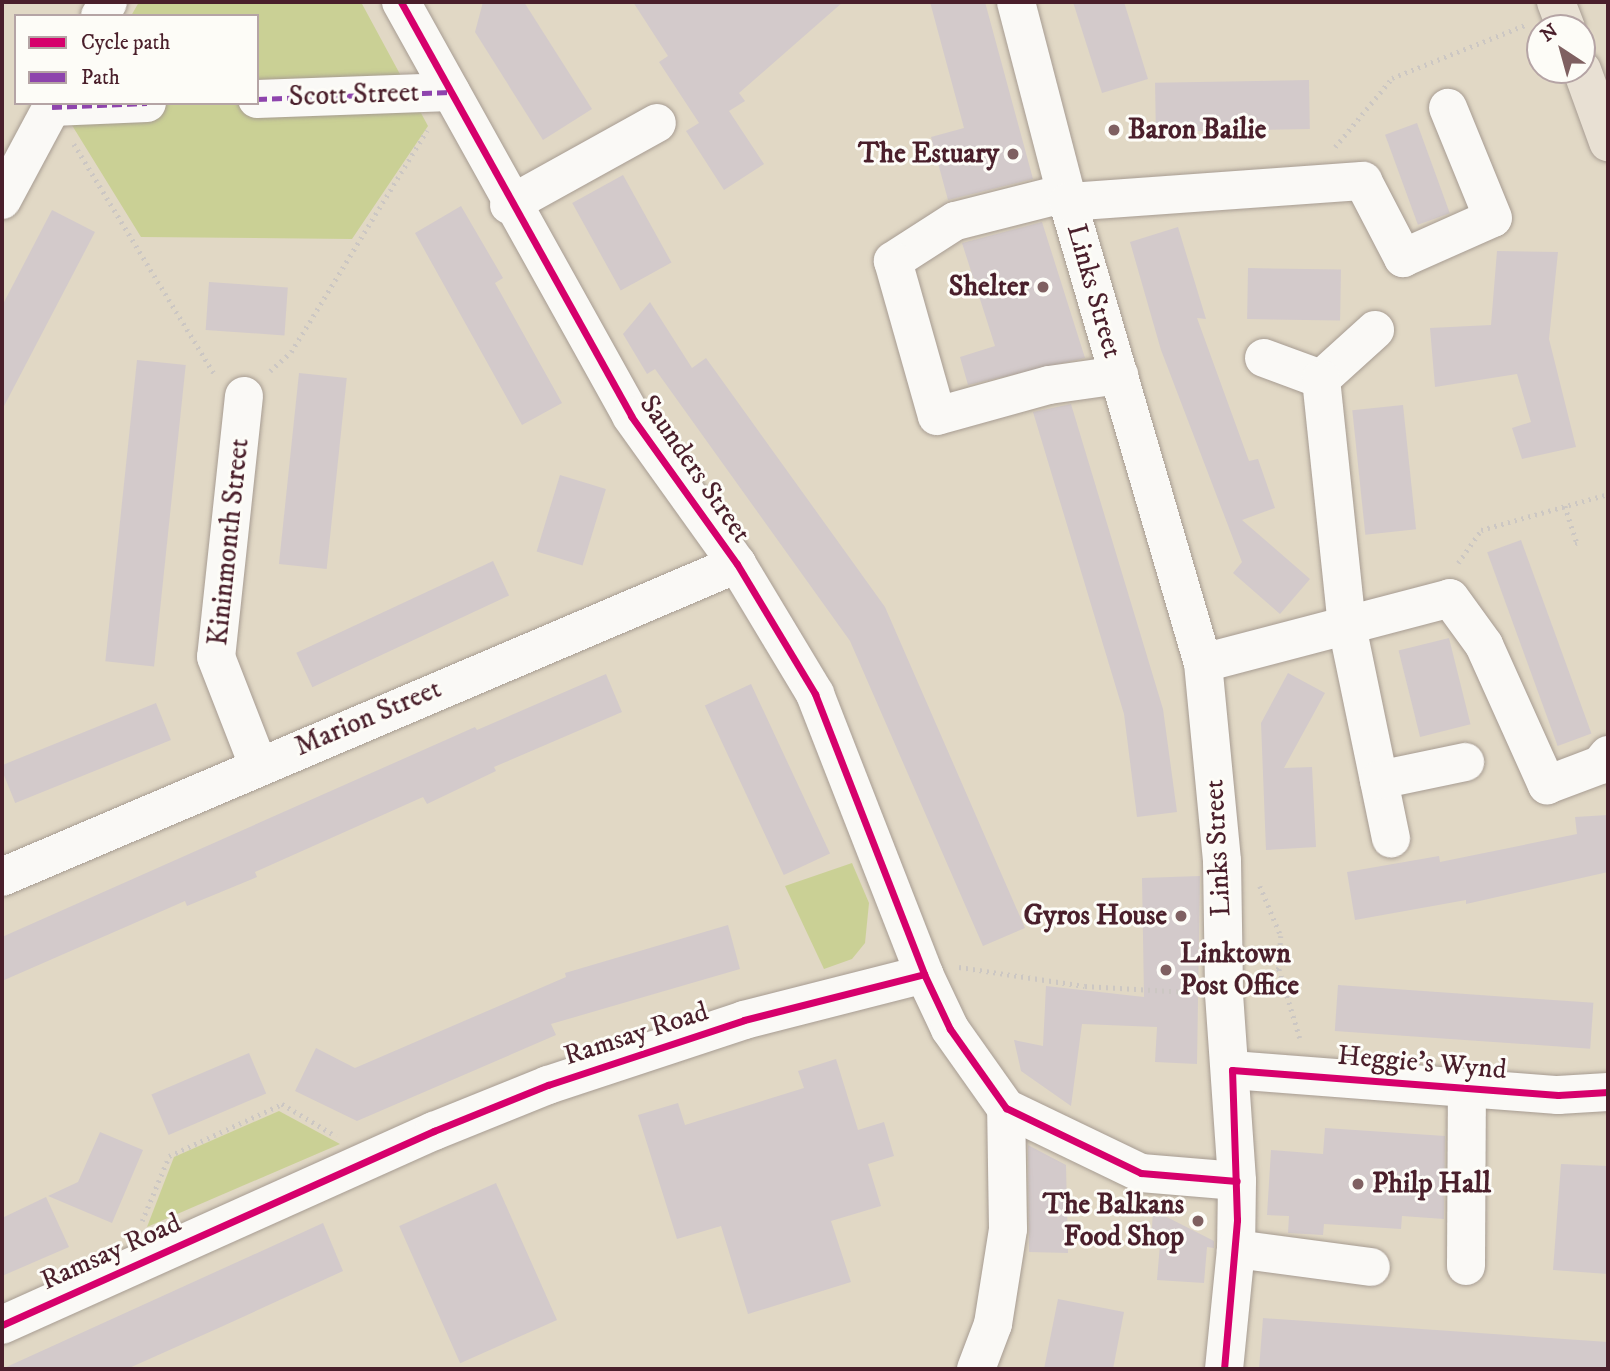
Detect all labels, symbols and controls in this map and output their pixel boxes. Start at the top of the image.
legend [14,14,259,105]
north arrow [1526,14,1596,84]
text: N [1536,19,1563,47]
text: Cycle path [81,30,170,56]
text: Path [81,65,120,91]
street label: Scott Street [288,76,420,114]
place label: Baron Bailie [1128,113,1266,147]
marker: Baron Bailie [1106,122,1122,138]
place label: The Estuary [858,137,999,171]
marker: The Estuary [1005,146,1021,162]
street label: Links Street [1059,220,1129,362]
place label: Shelter [949,270,1029,304]
marker: Shelter [1035,279,1051,295]
street label: Saunders Street [632,389,758,549]
street label: Kininmonth Street [201,437,257,647]
street label: Marion Street [290,672,446,764]
street label: Links Street [1198,778,1238,918]
place label: Gyros House [1024,899,1167,933]
marker: Gyros House [1173,908,1189,924]
place label: Linktown Post Office [1180,937,1299,1003]
marker: Linktown Post Office [1158,962,1174,978]
street label: Ramsay Road [560,995,712,1073]
street label: Heggie's Wynd [1336,1039,1508,1087]
place label: Philp Hall [1372,1167,1491,1201]
marker: Philp Hall [1350,1176,1366,1192]
place label: The Balkans Food Shop [1043,1188,1184,1254]
street label: Ramsay Road [36,1206,186,1298]
marker: The Balkans Food Shop [1190,1213,1206,1229]

